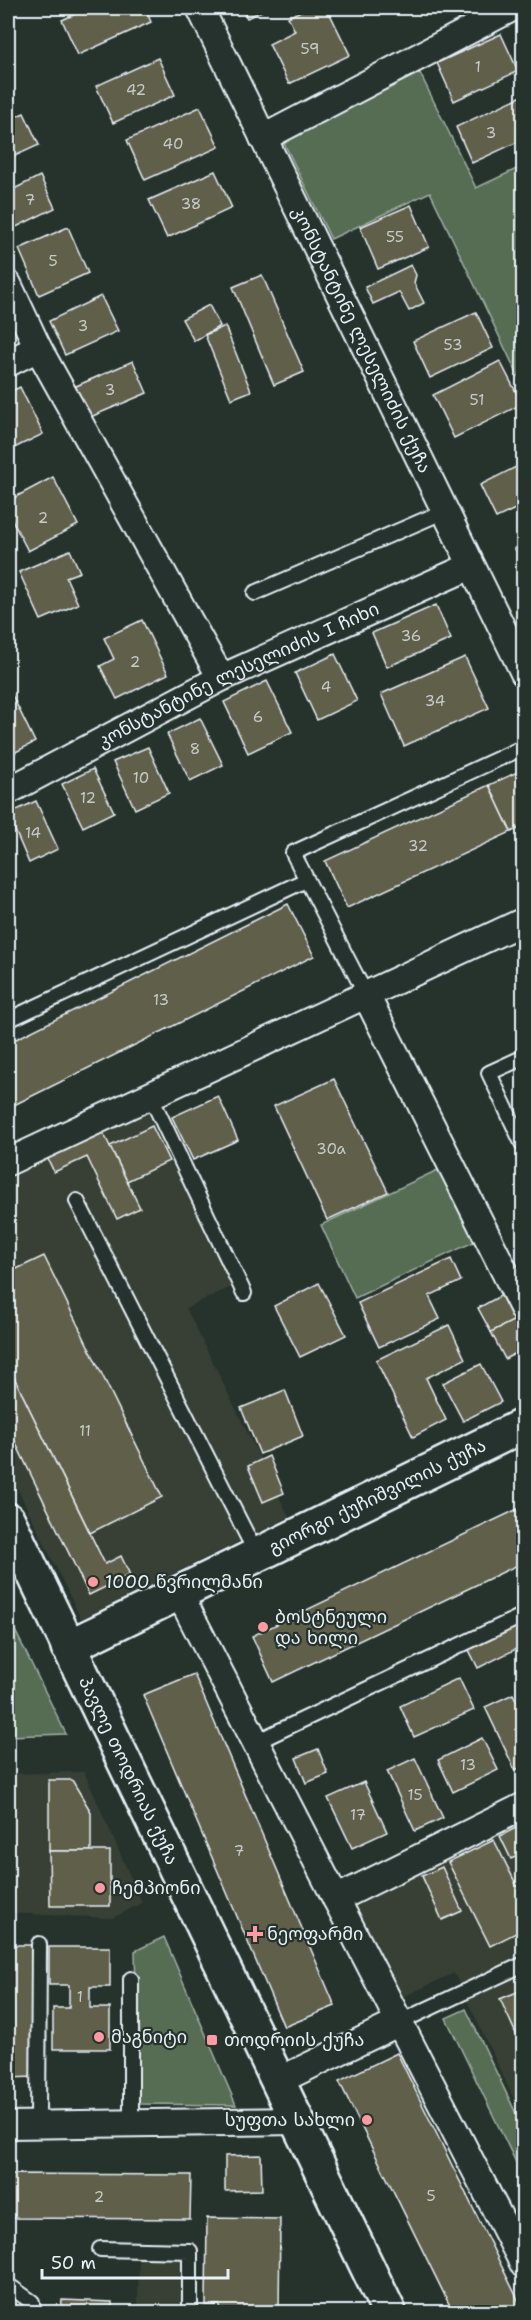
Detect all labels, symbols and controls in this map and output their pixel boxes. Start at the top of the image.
house number: 59 [301,39,319,59]
house number: 1 [475,57,481,77]
house number: 42 [126,80,146,100]
house number: 3 [486,123,496,143]
house number: 40 [163,134,183,154]
house number: 7 [25,190,35,210]
house number: 38 [181,194,201,214]
street label: კონსტანტინე ლესელიძის ქუჩა [286,202,437,477]
house number: 55 [386,227,404,247]
house number: 5 [48,251,58,271]
house number: 3 [78,316,88,336]
house number: 53 [444,335,463,355]
house number: 3 [105,380,115,400]
house number: 51 [470,390,484,410]
house number: 2 [38,508,48,528]
street label: კონსტანტინე ლესელიძის I ჩიხი [93,597,383,753]
house number: 36 [401,626,421,646]
house number: 2 [130,652,140,672]
house number: 4 [321,677,331,697]
house number: 34 [425,691,445,711]
house number: 6 [253,707,263,727]
house number: 8 [190,739,200,759]
house number: 10 [133,768,149,788]
house number: 12 [80,788,96,808]
house number: 14 [25,823,41,843]
house number: 32 [408,836,428,856]
house number: 13 [153,990,169,1010]
house number: 30a [316,1139,346,1159]
house number: 11 [79,1421,91,1441]
street label: გიორგი ქუჩიშვილის ქუჩა [265,1433,490,1560]
place label: 1000 წვრილმანი [105,1570,263,1594]
marker: 1000 წვრილმანი [86,1575,100,1589]
place label: ბოსტნეული და ხილი [275,1605,387,1650]
marker: ბოსტნეული და ხილი [256,1620,270,1634]
street label: პავლე თოდრიას ქუჩა [73,1672,184,1869]
house number: 13 [460,1755,476,1775]
house number: 15 [407,1785,423,1805]
house number: 17 [350,1805,366,1825]
house number: 7 [234,1841,244,1861]
place label: ჩემპიონი [112,1876,201,1900]
marker: ჩემპიონი [93,1881,107,1895]
place label: ნეოფარმი [267,1922,363,1946]
marker: ნეოფარმი [248,1927,262,1941]
house number: 1 [77,1987,83,2007]
place label: მაგნიტი [111,2025,187,2049]
place label: თოდრიის ქუჩა [224,2028,364,2052]
marker: მაგნიტი [92,2030,106,2044]
marker: თოდრიის ქუჩა [205,2033,219,2047]
place label: სუფთა სახლი [225,2108,355,2132]
marker: სუფთა სახლი [360,2113,374,2127]
house number: 5 [426,2186,436,2206]
house number: 2 [94,2187,104,2207]
scale bar [42,2242,228,2280]
text: 50 m [51,2251,96,2275]

